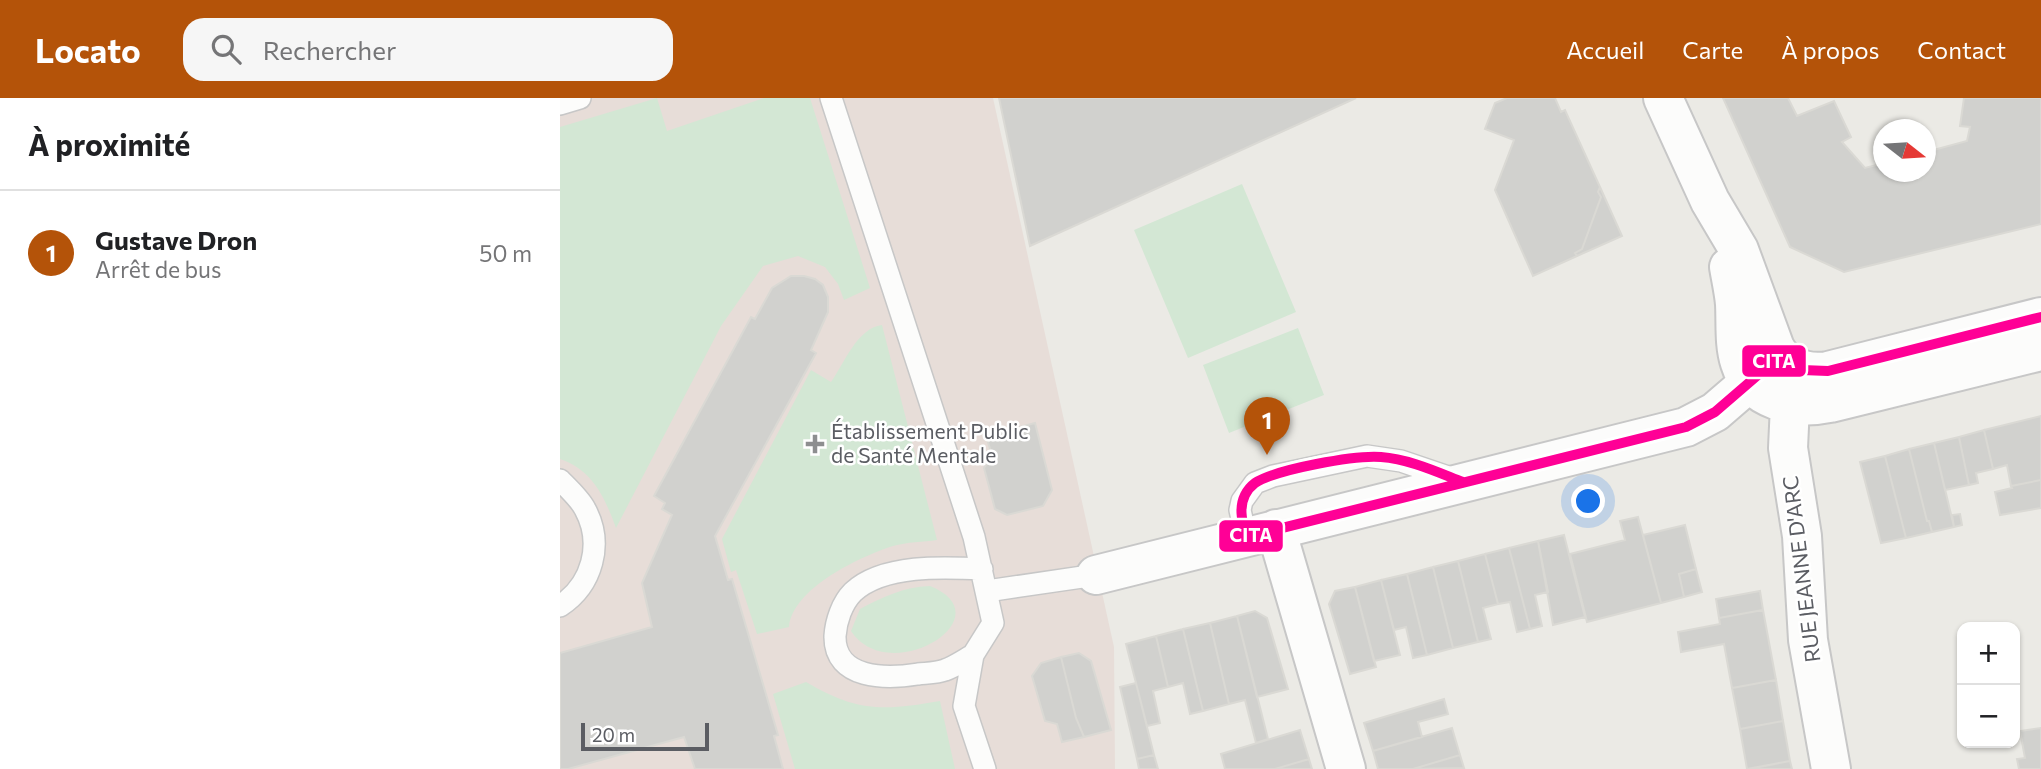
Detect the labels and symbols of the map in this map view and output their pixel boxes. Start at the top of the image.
north arrow [1873,119,1936,182]
line badge: CITA [1741,344,1807,378]
text: CITA [1752,349,1796,372]
pin: 1 [1244,397,1290,455]
place label: Établissement Public de Santé Mentale [831,418,1029,467]
marker: Établissement Public de Santé Mentale [805,434,825,454]
street label: RUE JEANNE D'ARC [1777,474,1824,664]
your location [1571,484,1605,518]
line badge: CITA [1218,519,1284,553]
text: CITA [1229,523,1273,546]
scale bar [581,720,709,752]

